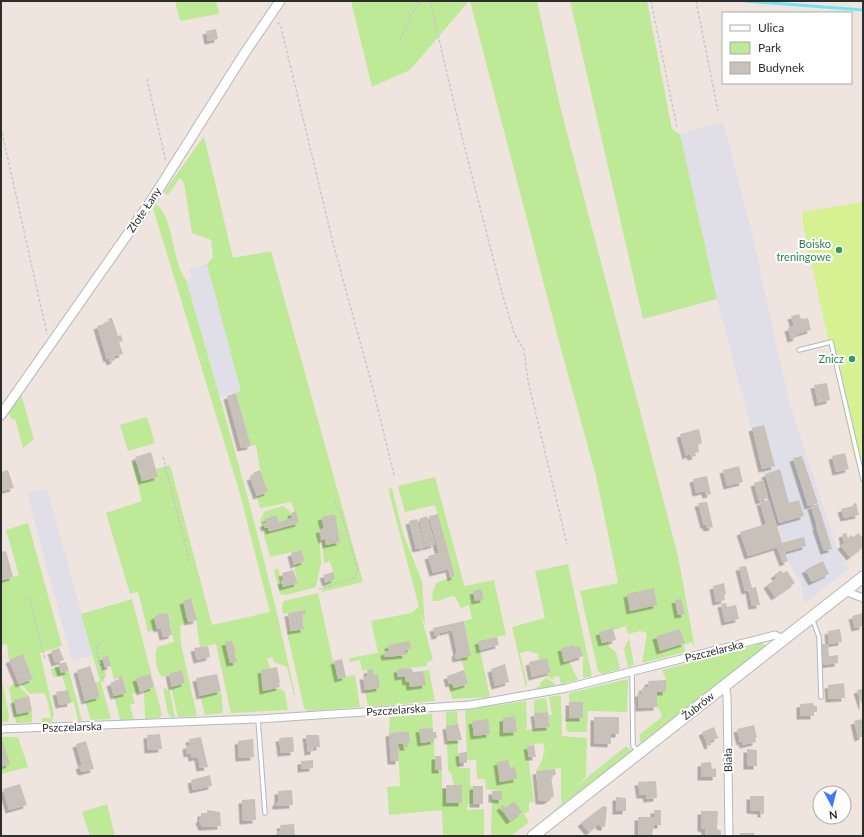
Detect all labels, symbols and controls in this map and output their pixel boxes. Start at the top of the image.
legend [722,12,852,84]
text: Ulica [758,20,784,35]
text: Park [758,40,782,55]
text: Budynek [758,60,805,75]
street label: Złote Łany [124,184,164,235]
place label: Boisko treningowe [776,237,831,263]
marker: Boisko treningowe [834,245,844,255]
place label: Znicz [819,352,844,365]
marker: Znicz [847,354,857,364]
street label: Pszczelarska [683,637,745,664]
street label: Żubrów [679,689,717,722]
street label: Pszczelarska [366,701,426,718]
street label: Pszczelarska [42,719,102,734]
street label: Biała [721,748,734,772]
north arrow [812,785,852,825]
text: N [828,808,838,822]

